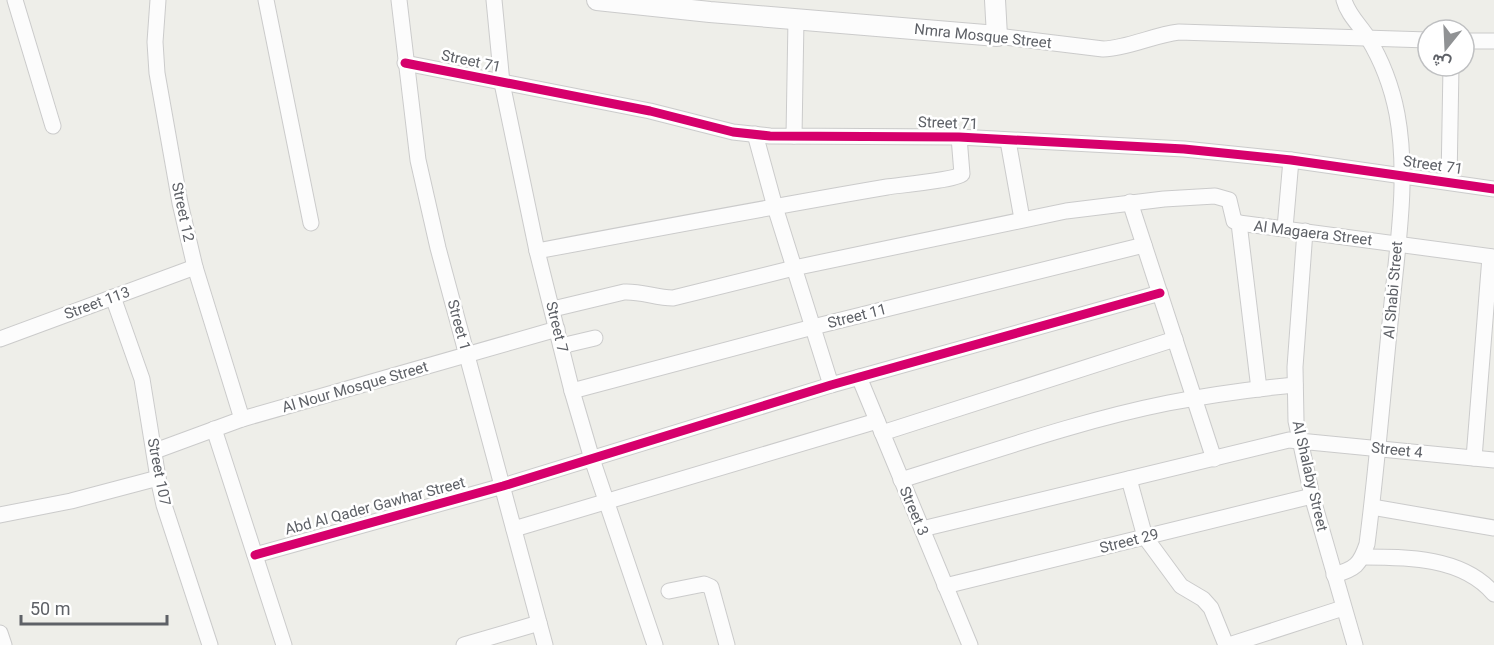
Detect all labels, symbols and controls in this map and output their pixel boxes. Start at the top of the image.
north arrow [1416,18,1476,78]
street label: Nmra Mosque Street [913,20,1053,52]
street label: Street 71 [440,46,502,76]
text: ش [1429,50,1454,74]
street label: Street 71 [918,113,978,133]
street label: Street 71 [1402,152,1464,178]
street label: Street 12 [168,181,198,243]
street label: Al Magaera Street [1253,217,1373,249]
street label: Al Shabi Street [1380,240,1406,340]
street label: Street 113 [62,283,132,323]
street label: Street 1 [444,298,474,352]
street label: Street 7 [542,300,572,354]
street label: Street 11 [826,300,888,332]
street label: Al Nour Mosque Street [280,358,430,416]
street label: Al Shalaby Street [1289,419,1332,533]
street label: Street 107 [144,437,174,507]
street label: Street 4 [1370,438,1424,462]
street label: Abd Al Qader Gawhar Street [283,473,467,539]
street label: Street 3 [896,484,932,538]
street label: Street 29 [1098,525,1160,557]
scale bar [21,588,166,626]
text: 50 m [30,598,70,619]

